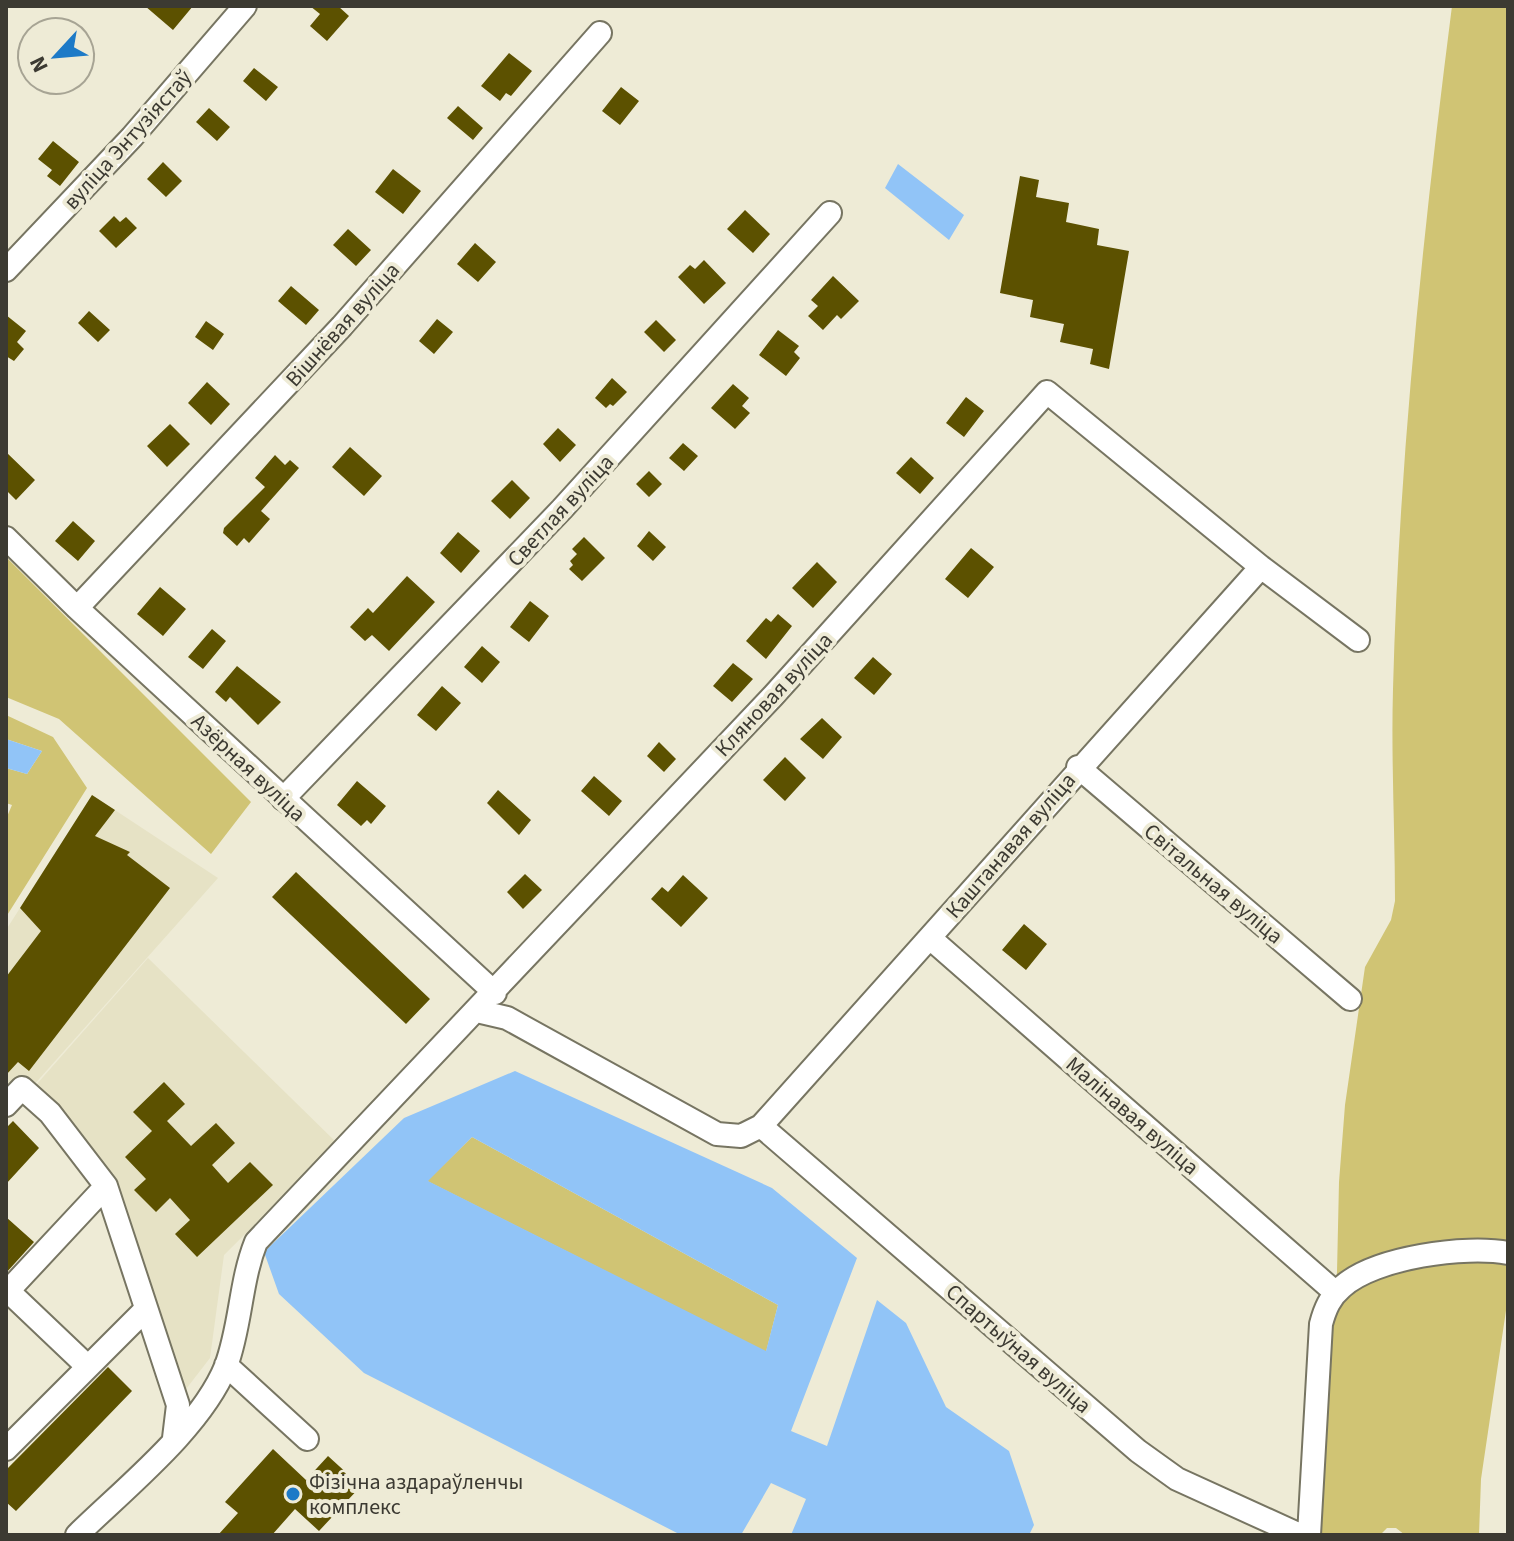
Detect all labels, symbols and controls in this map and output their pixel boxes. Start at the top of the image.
north arrow [16,16,96,96]
text: N [21,51,57,78]
street label: вуліца Энтузіястаў [56,62,200,217]
street label: Вішнёвая вуліца [278,255,407,394]
street label: Светлая вуліца [500,447,622,574]
street label: Кляновая вуліца [707,625,840,764]
street label: Азёрная вуліца [184,706,313,829]
street label: Каштанавая вуліца [938,766,1083,926]
street label: Світальная вуліца [1137,816,1290,952]
street label: Малінавая вуліца [1059,1049,1206,1183]
street label: Спартыўная вуліца [938,1276,1098,1421]
place label: Фізічна аздараўленчы комплекс [309,1466,523,1523]
marker: Фізічна аздараўленчы комплекс [284,1485,302,1503]

